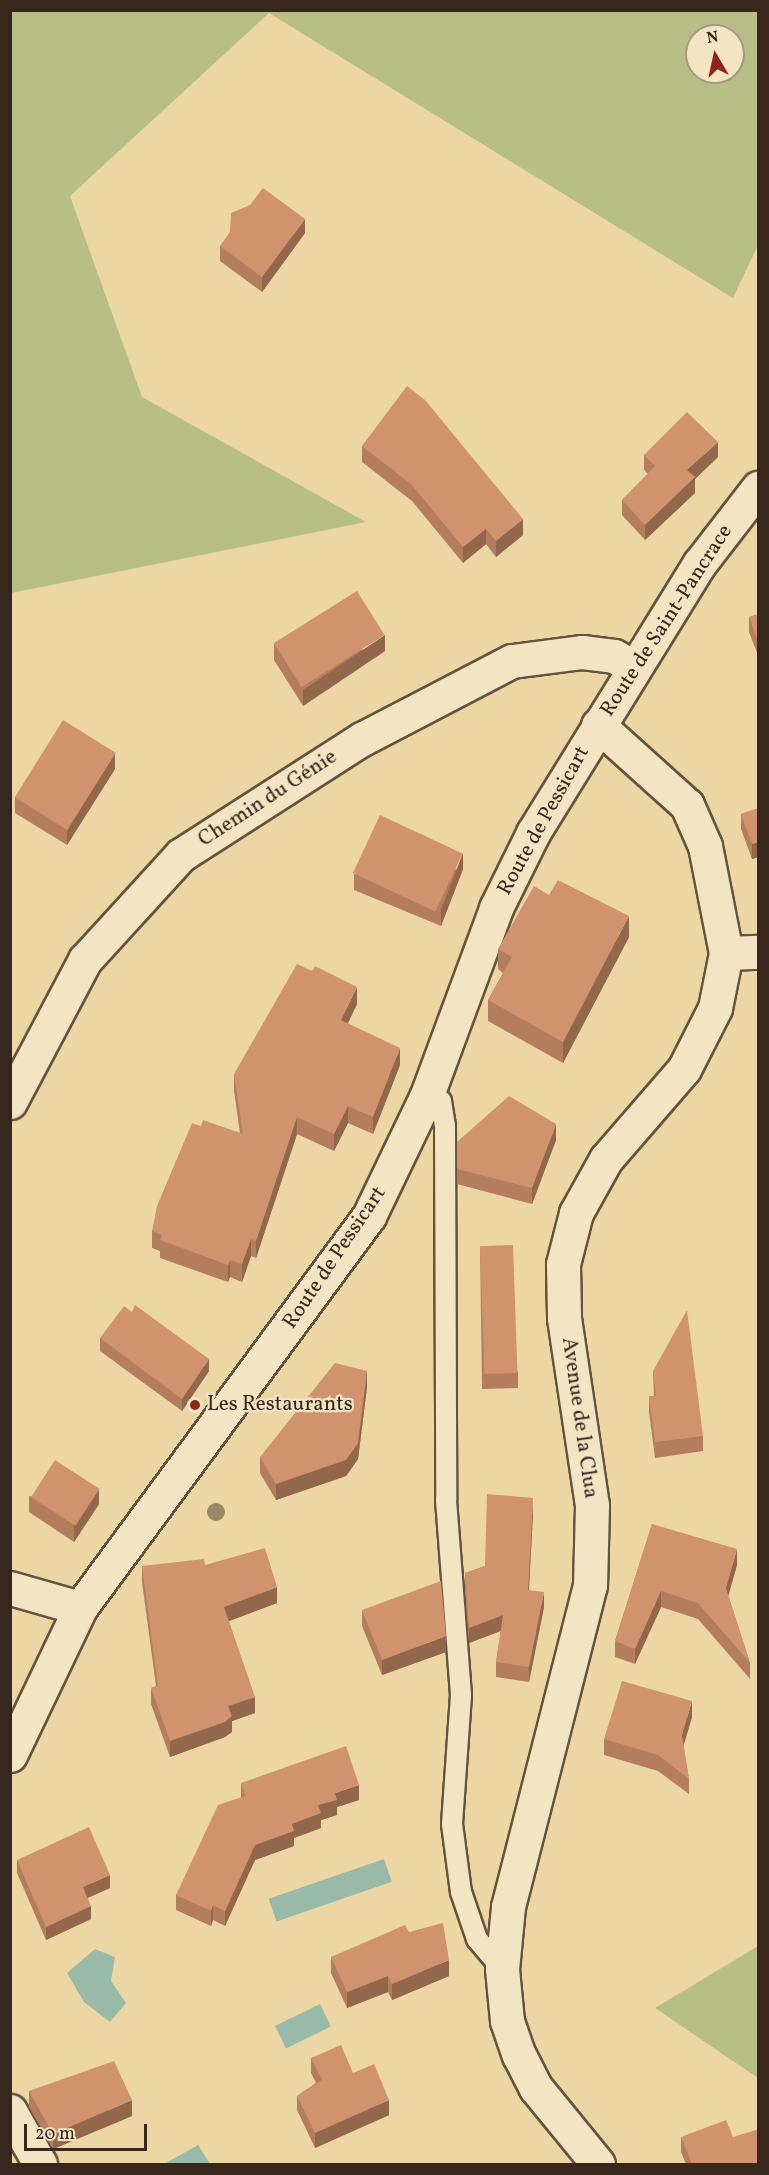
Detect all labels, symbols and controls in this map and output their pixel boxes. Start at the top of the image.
north arrow [685,24,745,84]
text: N [705,26,720,50]
street label: Route de Saint-Pancrace [596,520,738,722]
street label: Route de Pessicart [493,742,595,900]
street label: Chemin du Génie [194,745,342,853]
street label: Route de Pessicart [278,1182,392,1334]
street label: Avenue de la Clua [555,1336,603,1500]
place label: Les Restaurants [207,1392,353,1418]
marker: Les Restaurants [188,1398,202,1412]
scale bar [27,2112,150,2150]
text: 20 m [35,2122,75,2147]

